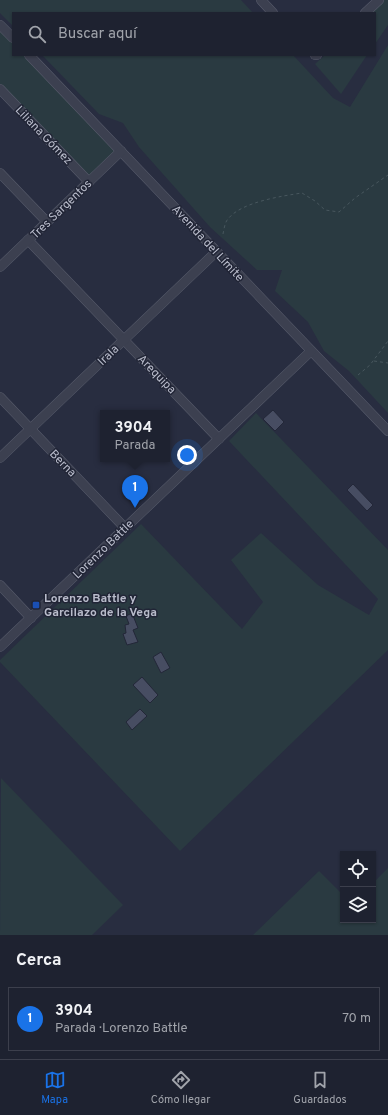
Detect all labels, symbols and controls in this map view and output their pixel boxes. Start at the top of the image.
search box [12,12,376,56]
icon: search [26,23,48,45]
text: Buscar aquí [58,25,137,44]
street label: Liliana Gómez [11,103,75,169]
street label: Tres Sargentos [28,176,96,243]
street label: Avenida del Límite [168,202,247,285]
street label: Irala [95,342,123,370]
street label: Arequipa [134,352,179,398]
popup [100,410,170,462]
text: 3904 [115,419,152,438]
text: Parada [115,438,155,454]
your location [177,445,197,465]
street label: Berna [45,447,79,481]
pin: 1 [122,475,148,508]
street label: Lorenzo Battle [70,517,138,583]
place label: Lorenzo Battle y Garcilazo de la Vega [44,591,157,621]
marker: Lorenzo Battle y Garcilazo de la Vega [31,600,41,610]
map controls [340,851,376,923]
button: locate [340,851,376,887]
button: layers [340,887,376,923]
text: Cerca [16,950,62,972]
text: 3904 [55,1002,93,1021]
text: 1 [27,1011,33,1027]
text: 70 m [342,1011,371,1027]
text: Parada · Lorenzo Battle [55,1021,187,1037]
tab: Mapa [41,1069,68,1107]
tab: Cómo llegar [151,1069,211,1107]
tab: Guardados [293,1069,347,1107]

